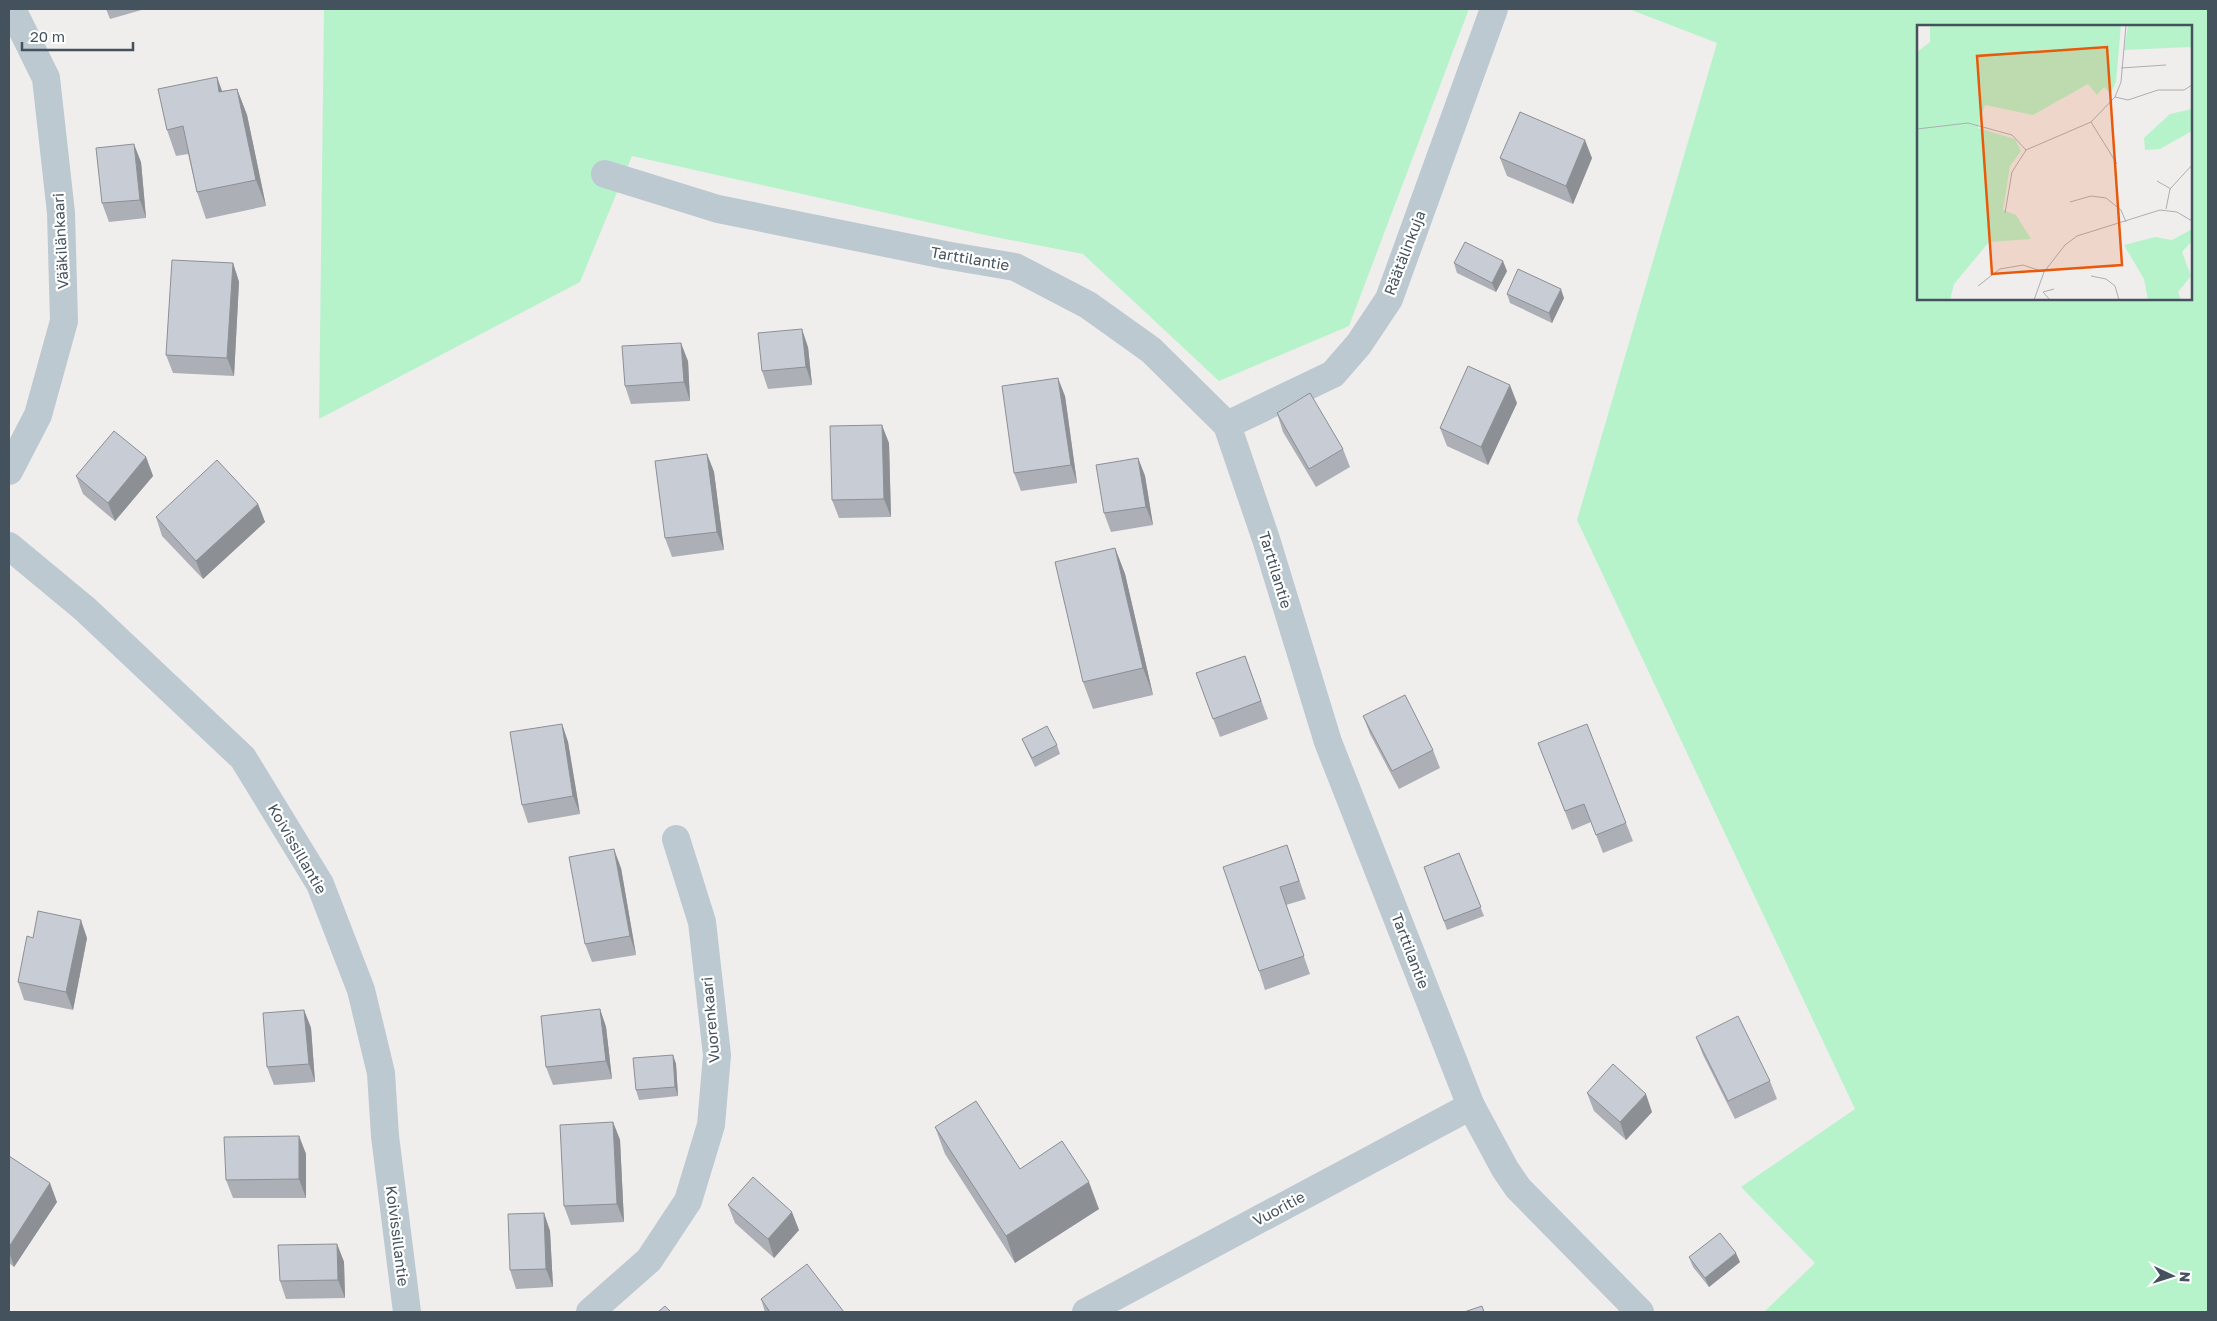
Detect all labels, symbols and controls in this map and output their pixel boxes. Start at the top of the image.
scale bar [22,20,134,52]
inset map [1917,25,2192,300]
text: 20 m [30,27,65,45]
street label: Vääkilänkaari [48,192,72,290]
street label: Räätälinkuja [1380,208,1428,298]
street label: Tarttilantie [929,242,1011,274]
street label: Tarttilantie [1256,529,1296,611]
street label: Koivissillantie [265,800,331,897]
street label: Tarttilantie [1388,910,1434,991]
street label: Vuorenkaari [697,976,723,1064]
street label: Koivissillantie [383,1185,413,1288]
street label: Vuoritie [1250,1187,1308,1229]
north arrow [2147,1251,2197,1301]
text: N [2177,1271,2194,1283]

